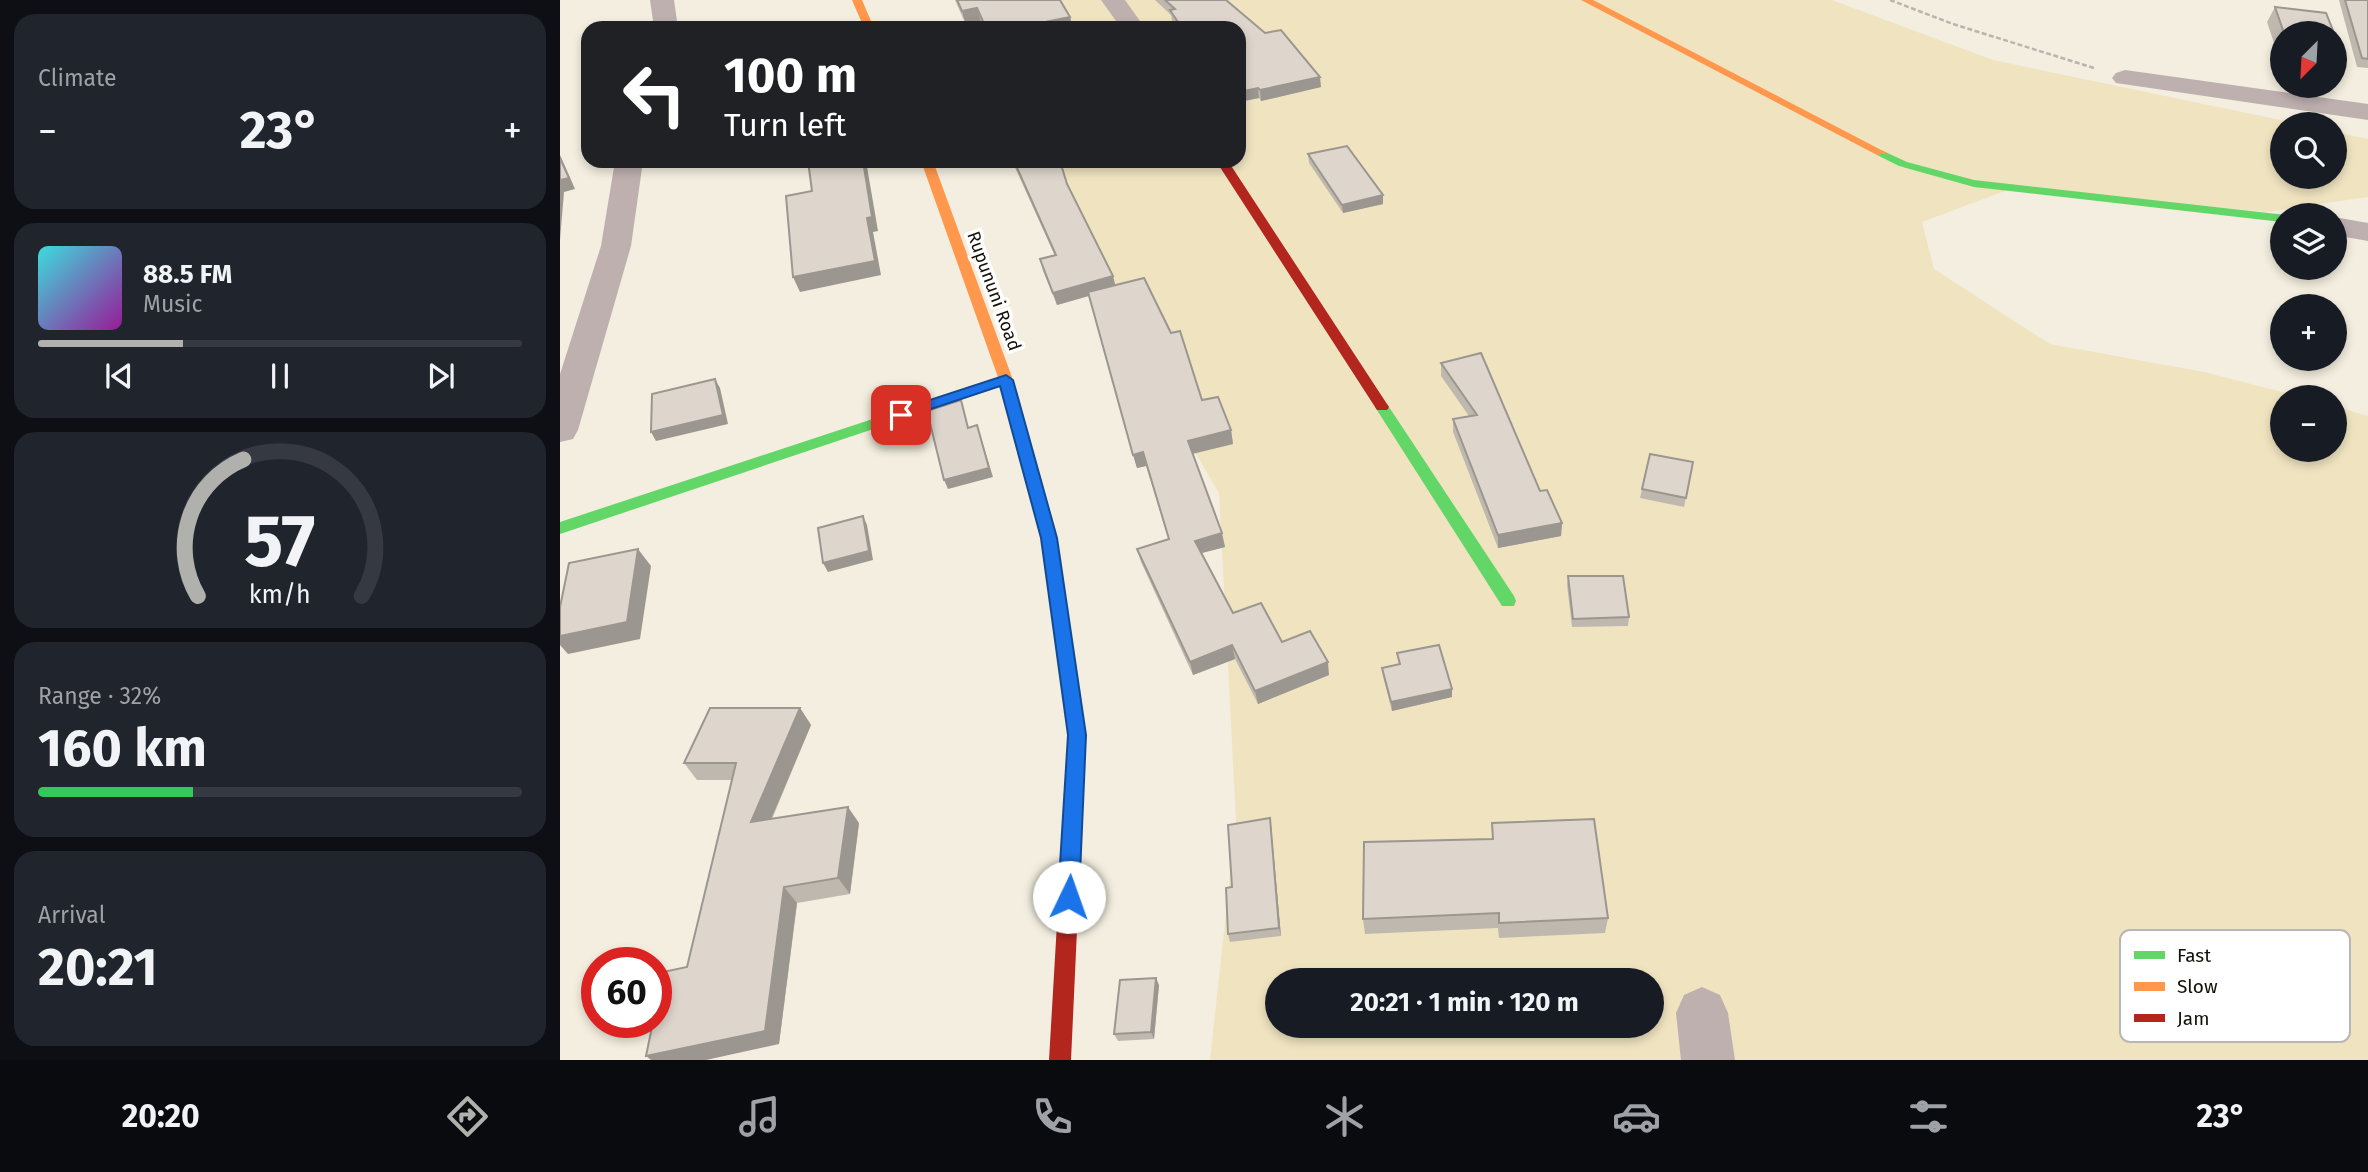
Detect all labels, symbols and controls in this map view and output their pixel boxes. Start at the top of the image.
north arrow [2270,21,2347,98]
map controls [2270,21,2347,462]
text: 100 m [724,46,857,105]
icon: left [609,49,700,140]
text: Climate [38,64,117,92]
text: 23° [240,99,320,162]
text: Turn left [724,106,846,144]
text: − [38,108,57,154]
text: + [503,108,522,154]
button: search [2270,112,2347,189]
button: layers [2270,203,2347,280]
street label: Rupununi Road [962,228,1026,354]
text: 88.5 FM [143,259,232,290]
text: Music [143,290,203,318]
button: + [2270,294,2347,371]
icon: previous [100,357,138,395]
icon: pause [261,357,299,395]
icon: next [422,357,460,395]
pin [871,385,931,445]
button: − [2270,385,2347,462]
icon: arrive [882,396,920,434]
text: 57 [244,498,316,585]
text: km/h [249,580,311,610]
text: Range · 32% [38,682,161,710]
text: 160 km [38,717,207,780]
position arrow [1032,860,1106,934]
text: Arrival [38,901,105,929]
legend [2120,930,2350,1042]
text: 20:21 [38,936,158,999]
text: Fast [2177,944,2211,967]
speed limit sign: 60 [581,947,672,1038]
text: Slow [2177,975,2218,998]
text: 20:21 · 1 min · 120 m [1350,987,1579,1018]
text: Jam [2177,1007,2209,1030]
icon: directions [443,1092,492,1141]
icon: music [735,1092,784,1141]
icon: phone [1028,1092,1077,1141]
icon: climate [1320,1092,1369,1141]
icon: car [1612,1092,1661,1141]
icon: filters [1904,1092,1953,1141]
text: 20:20 [122,1097,200,1135]
text: 23° [2197,1097,2246,1135]

